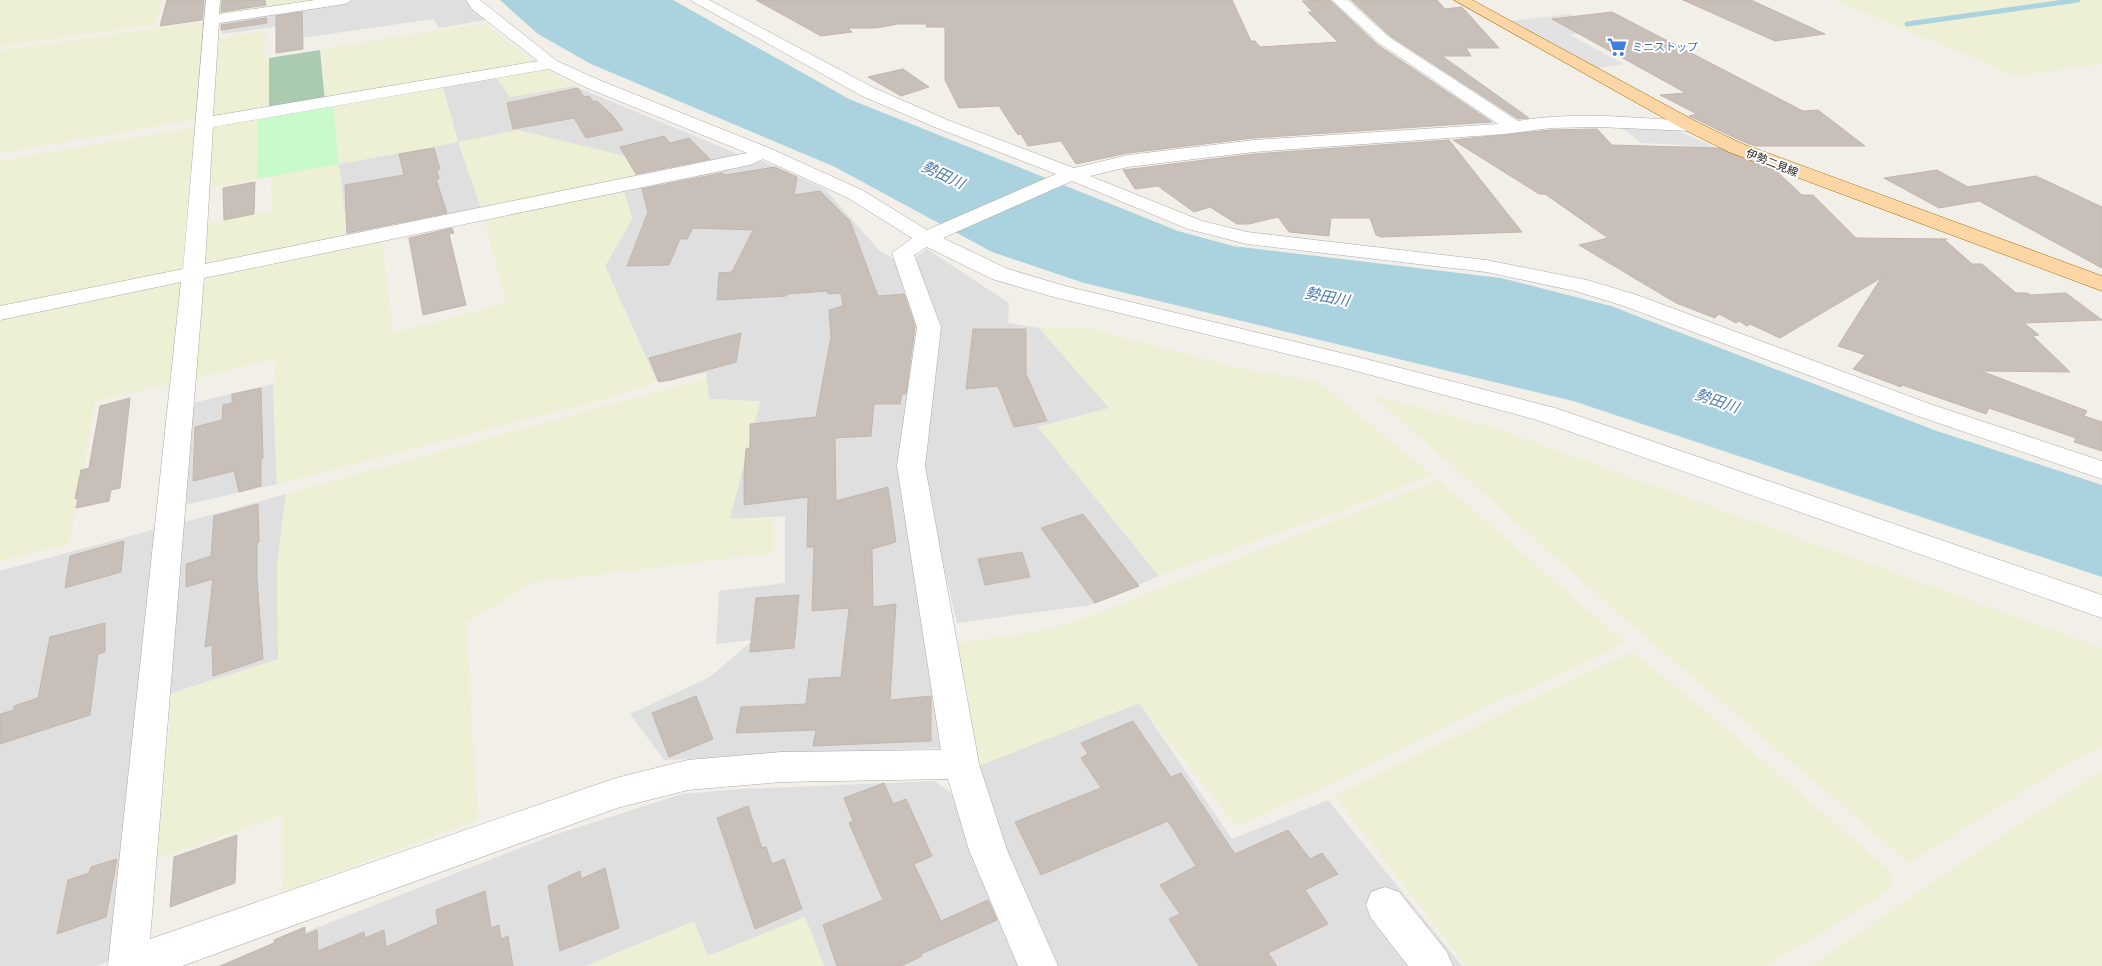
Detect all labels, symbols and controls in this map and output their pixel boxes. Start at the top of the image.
supermarket icon: ミニストップ [1606,36,1628,58]
place label: ミニストップ [1632,41,1698,54]
street label: 伊勢二見線 [1744,147,1800,179]
water label: 勢田川 [919,157,969,194]
water label: 勢田川 [1303,284,1353,311]
water label: 勢田川 [1693,385,1743,417]

